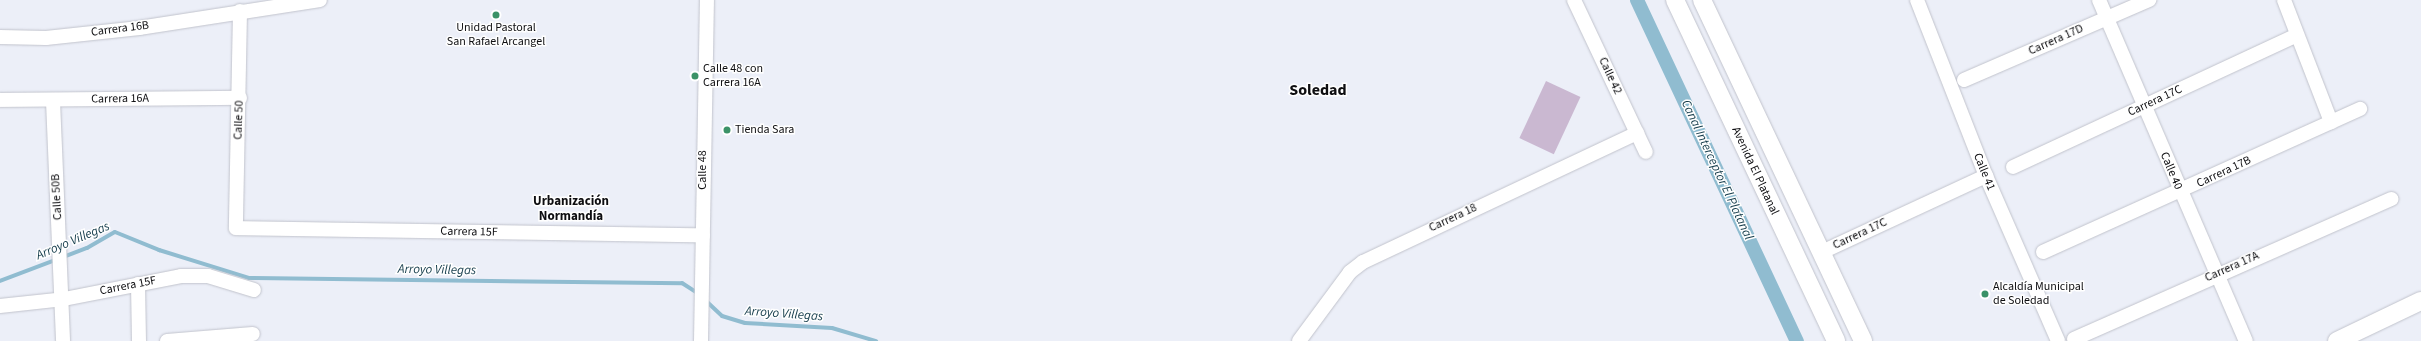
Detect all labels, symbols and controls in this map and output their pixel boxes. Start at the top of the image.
marker: Unidad Pastoral San Rafael Arcangel [491,10,501,20]
street label: Carrera 16B [90,18,150,40]
place label: Unidad Pastoral San Rafael Arcangel [447,21,545,49]
street label: Carrera 17D [2026,21,2086,59]
street label: Calle 42 [1595,55,1625,97]
place label: Calle 48 con Carrera 16A [703,62,763,90]
marker: Calle 48 con Carrera 16A [690,71,700,81]
district label: Soledad [1289,80,1347,100]
street label: Carrera 17C [2126,82,2184,120]
street label: Carrera 16A [91,91,149,107]
water label: Canal Interceptor El Platanal [1678,98,1756,242]
street label: Calle 50 [231,100,247,140]
place label: Tienda Sara [735,123,794,137]
marker: Tienda Sara [722,125,732,135]
street label: Avenida El Platanal [1728,125,1782,217]
street label: Calle 48 [696,150,710,190]
street label: Calle 40 [2157,150,2185,192]
street label: Calle 41 [1970,151,1998,193]
street label: Carrera 17B [2195,153,2253,191]
street label: Calle 50B [49,173,65,221]
district label: Urbanización Normandía [533,194,609,225]
street label: Carrera 18 [1427,201,1479,235]
street label: Carrera 17C [1831,215,1889,253]
water label: Arroyo Villegas [34,219,112,263]
street label: Carrera 15F [440,224,498,240]
street label: Carrera 17A [2203,249,2261,285]
water label: Arroyo Villegas [398,262,476,278]
street label: Carrera 15F [99,273,157,299]
place label: Alcaldía Municipal de Soledad [1993,280,2084,308]
marker: Alcaldía Municipal de Soledad [1980,289,1990,299]
water label: Arroyo Villegas [744,303,824,325]

